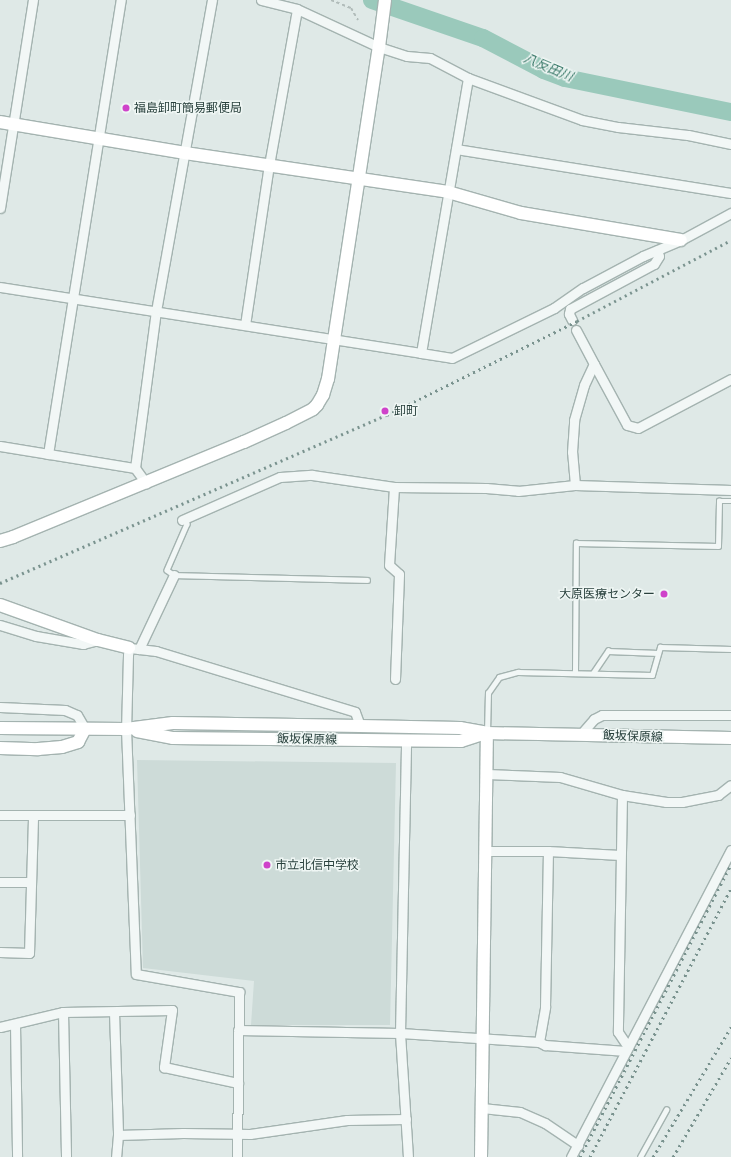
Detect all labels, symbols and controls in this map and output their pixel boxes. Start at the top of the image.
water label: 八反田川 [521,51,575,85]
place label: 福島卸町簡易郵便局 [134,101,242,115]
marker: 福島卸町簡易郵便局 [121,103,131,113]
place label: 卸町 [394,404,418,418]
marker: 卸町 [379,405,391,417]
place label: 大原医療センター [559,587,655,601]
marker: 大原医療センター [658,588,670,600]
street label: 飯坂保原線 [603,728,663,744]
street label: 飯坂保原線 [277,731,337,747]
place label: 市立北信中学校 [275,858,359,872]
marker: 市立北信中学校 [262,860,272,870]

